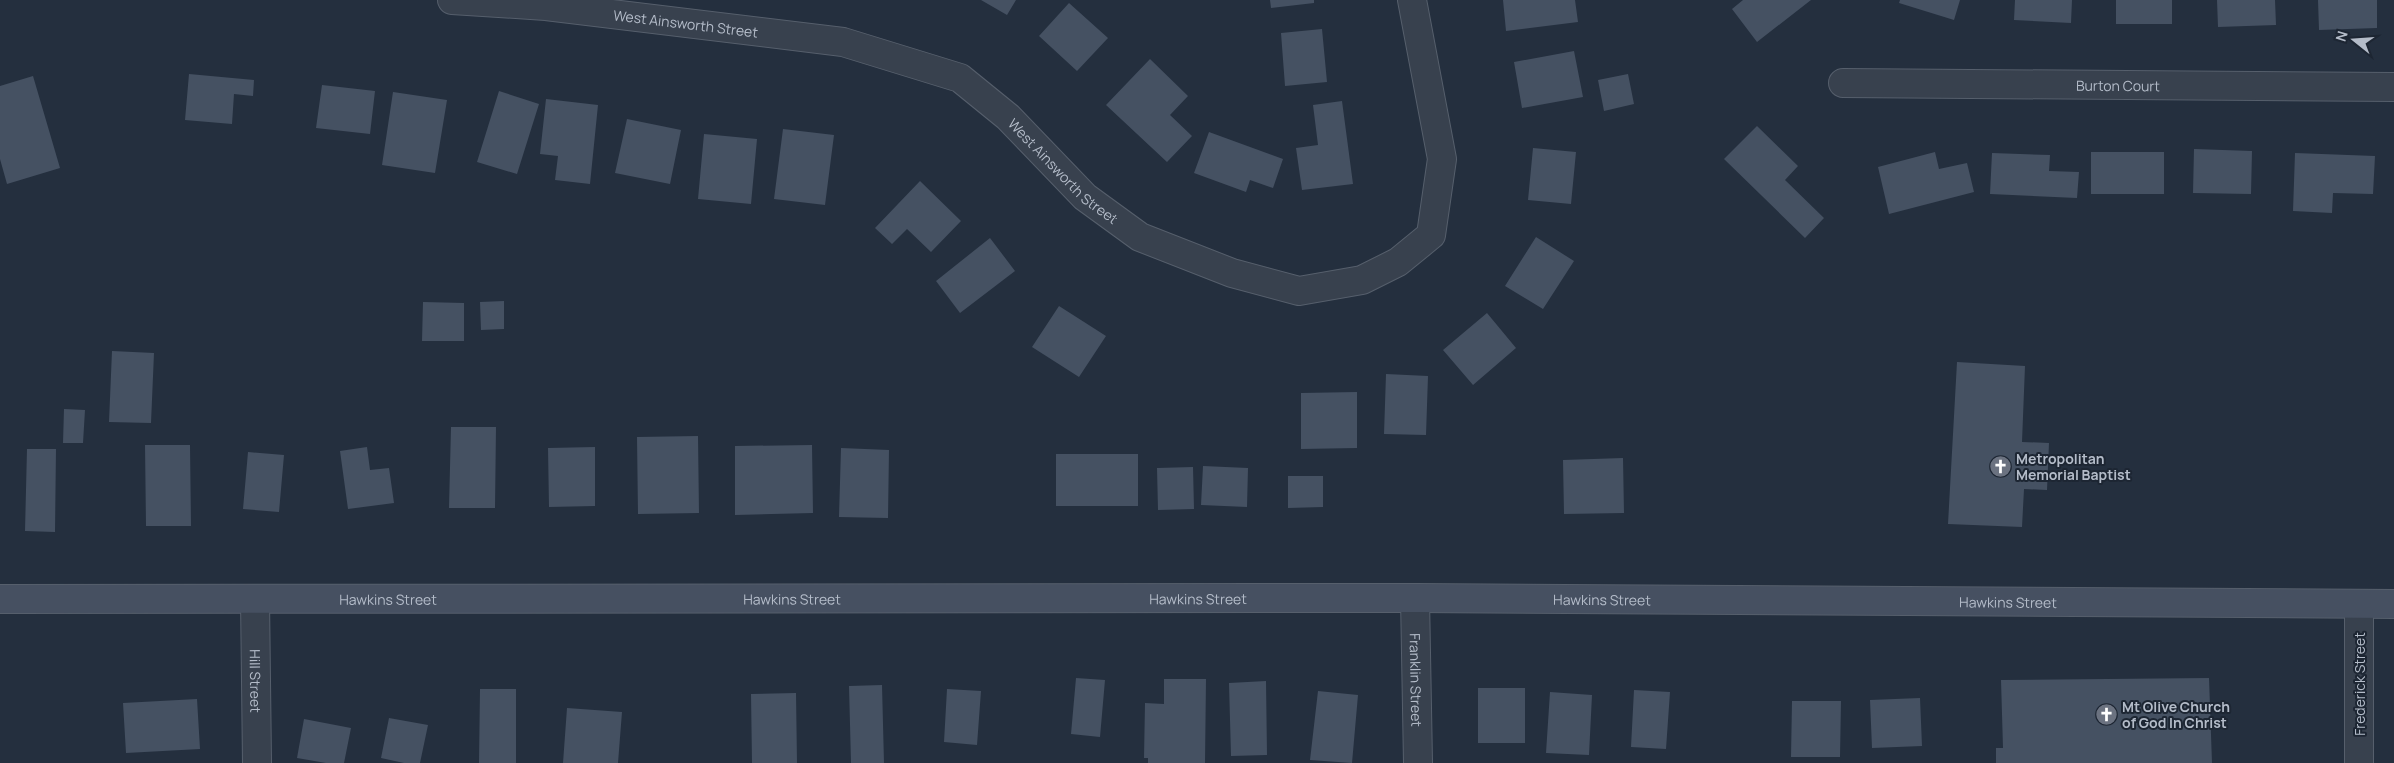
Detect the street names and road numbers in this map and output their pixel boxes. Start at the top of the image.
street label: West Ainsworth Street [612,5,760,41]
street label: Burton Court [2076,75,2160,95]
street label: West Ainsworth Street [1004,114,1123,228]
street label: Hawkins Street [339,589,437,608]
street label: Hawkins Street [743,589,841,608]
street label: Hawkins Street [1149,589,1247,608]
street label: Hawkins Street [1553,589,1651,609]
street label: Hawkins Street [1959,592,2057,611]
street label: Frederick Street [2350,632,2369,736]
street label: Franklin Street [1406,633,1427,727]
street label: Hill Street [246,649,266,713]

